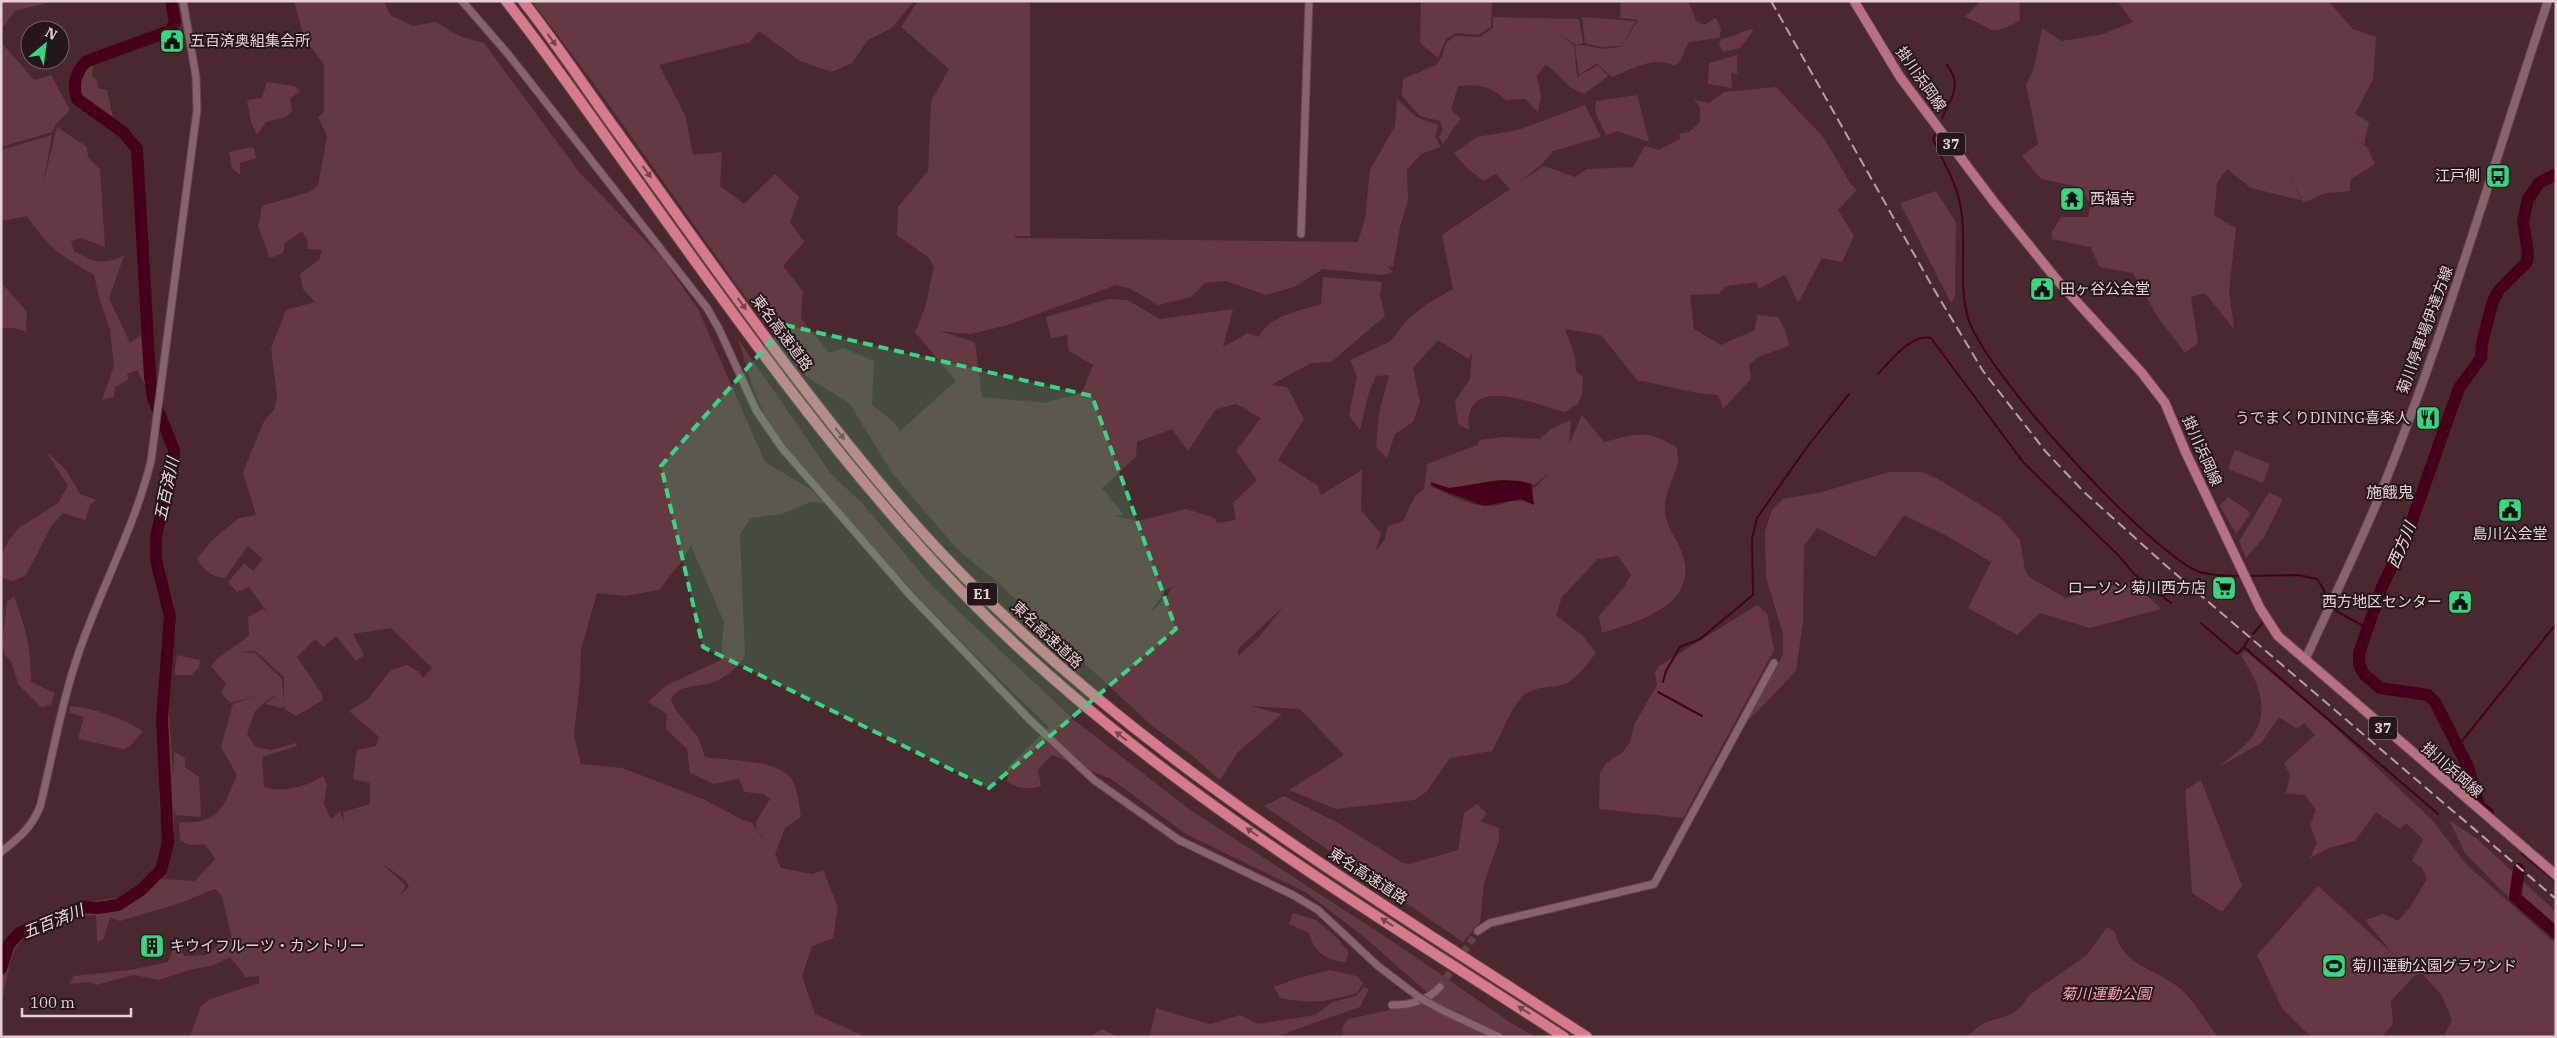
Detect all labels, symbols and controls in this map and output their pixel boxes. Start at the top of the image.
north arrow [20,20,70,70]
text: N [42,23,61,44]
public building icon: 五百済奥組集会所 [159,28,185,54]
place label: 五百済奥組集会所 [190,31,310,50]
one-way arrow [547,34,557,47]
street label: 掛川浜岡線 [1892,43,1951,115]
road number: 37 [1937,132,1965,156]
bus stop icon: 江戸側 [2485,163,2511,189]
one-way arrow [642,165,652,179]
place label: 江戸側 [2435,166,2480,185]
temple icon: 西福寺 [2059,186,2085,212]
place label: 西福寺 [2090,189,2135,208]
street label: 菊川停車場伊達方線 [2393,263,2457,397]
public building icon: 田ヶ谷公会堂 [2029,276,2055,302]
place label: 田ヶ谷公会堂 [2060,279,2150,298]
street label: 東名高速道路 [748,291,817,374]
one-way arrow [737,297,747,311]
restaurant icon: うでまくりDINING喜楽人 [2415,405,2441,431]
place label: うでまくりDINING喜楽人 [2235,408,2410,427]
street label: 掛川浜岡線 [2179,413,2226,489]
one-way arrow [834,427,846,439]
water label: 五百済川 [150,454,183,522]
district label: 施餓鬼 [2366,482,2414,502]
public building icon: 島川公会堂 [2497,497,2523,523]
water label: 西方川 [2382,517,2420,571]
place label: 島川公会堂 [2472,524,2548,543]
supermarket icon: ローソン 菊川西方店 [2211,575,2237,601]
place label: ローソン 菊川西方店 [2068,578,2206,597]
road number: E1 [967,582,997,606]
public building icon: 西方地区センター [2447,589,2473,615]
place label: 西方地区センター [2322,592,2442,611]
street label: 東名高速道路 [1008,597,1087,672]
road number: 37 [2369,716,2397,740]
one-way arrow [1115,730,1128,741]
street label: 掛川浜岡線 [2418,738,2487,801]
one-way arrow [1245,827,1259,837]
street label: 東名高速道路 [1325,843,1411,908]
water label: 五百済川 [20,899,88,942]
one-way arrow [1381,917,1394,927]
building icon: キウイフルーツ・カントリー [139,933,165,959]
place label: キウイフルーツ・カントリー [170,936,365,955]
sports icon: 菊川運動公園グラウンド [2321,953,2347,979]
place label: 菊川運動公園グラウンド [2352,956,2517,975]
park label: 菊川運動公園 [2061,984,2153,1003]
scale bar [22,986,131,1018]
text: 100 m [30,993,75,1012]
one-way arrow [1517,1005,1530,1015]

